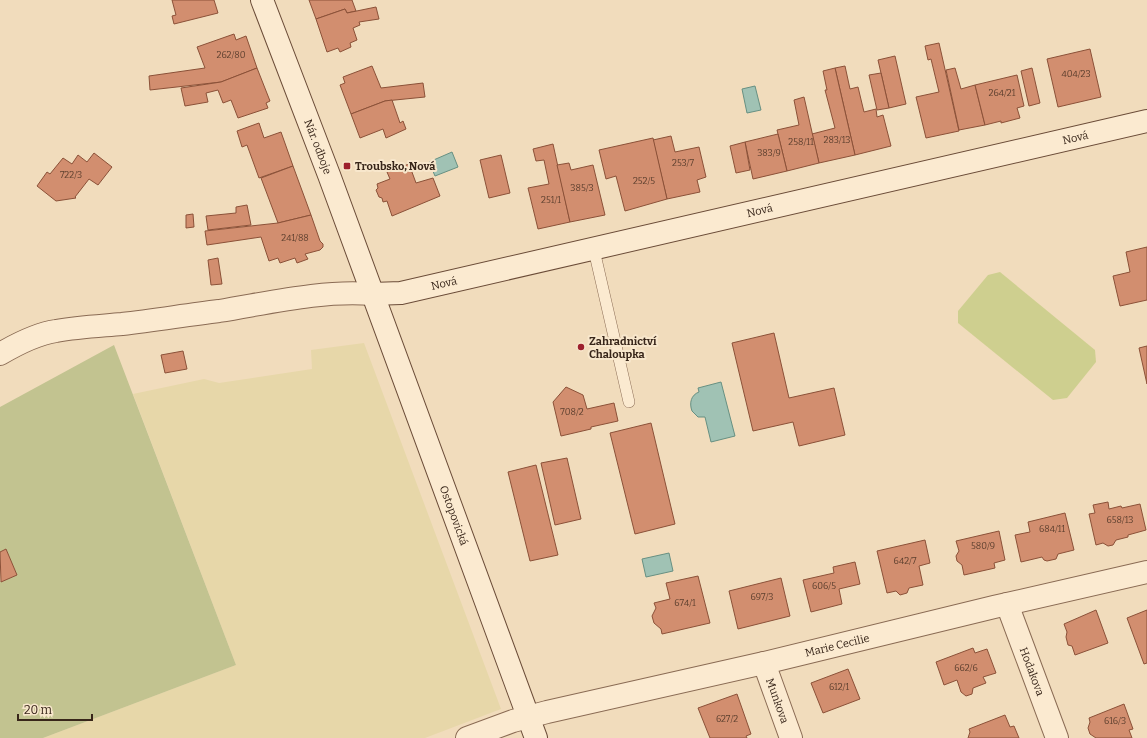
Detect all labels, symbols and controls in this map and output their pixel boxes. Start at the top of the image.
house number: 262/80 [217,50,246,60]
house number: 404/23 [1061,69,1091,79]
house number: 264/21 [989,88,1016,98]
street label: Nár. odboje [301,117,334,176]
street label: Nová [1061,129,1090,147]
house number: 283/13 [824,135,850,145]
house number: 258/11 [788,137,814,147]
house number: 383/9 [757,148,781,158]
house number: 253/7 [672,158,694,168]
place label: Troubsko, Nová [355,160,436,173]
marker: Troubsko, Nová [342,161,352,171]
house number: 722/3 [60,170,82,180]
house number: 252/5 [633,176,655,186]
house number: 385/3 [570,183,594,193]
house number: 251/1 [541,195,561,205]
street label: Nová [745,202,774,220]
house number: 241/88 [281,233,309,243]
street label: Nová [430,274,458,293]
place label: Zahradnictví Chaloupka [589,335,657,361]
marker: Zahradnictví Chaloupka [576,342,586,352]
house number: 708/2 [560,407,584,417]
street label: Ostopovická [437,484,471,547]
house number: 658/13 [1107,515,1133,525]
house number: 684/11 [1039,524,1065,534]
house number: 580/9 [971,541,995,551]
house number: 642/7 [894,556,917,566]
house number: 606/5 [812,581,836,591]
house number: 697/3 [751,592,773,602]
house number: 674/1 [674,598,696,608]
street label: Marie Cecilie [804,632,871,660]
street label: Hodakova [1017,646,1047,698]
house number: 662/6 [954,663,978,673]
street label: Munkova [763,676,791,725]
house number: 612/1 [829,682,849,692]
scale bar [18,696,92,722]
text: 20 m [24,703,53,717]
house number: 627/2 [716,714,738,724]
house number: 616/3 [1104,716,1126,726]

